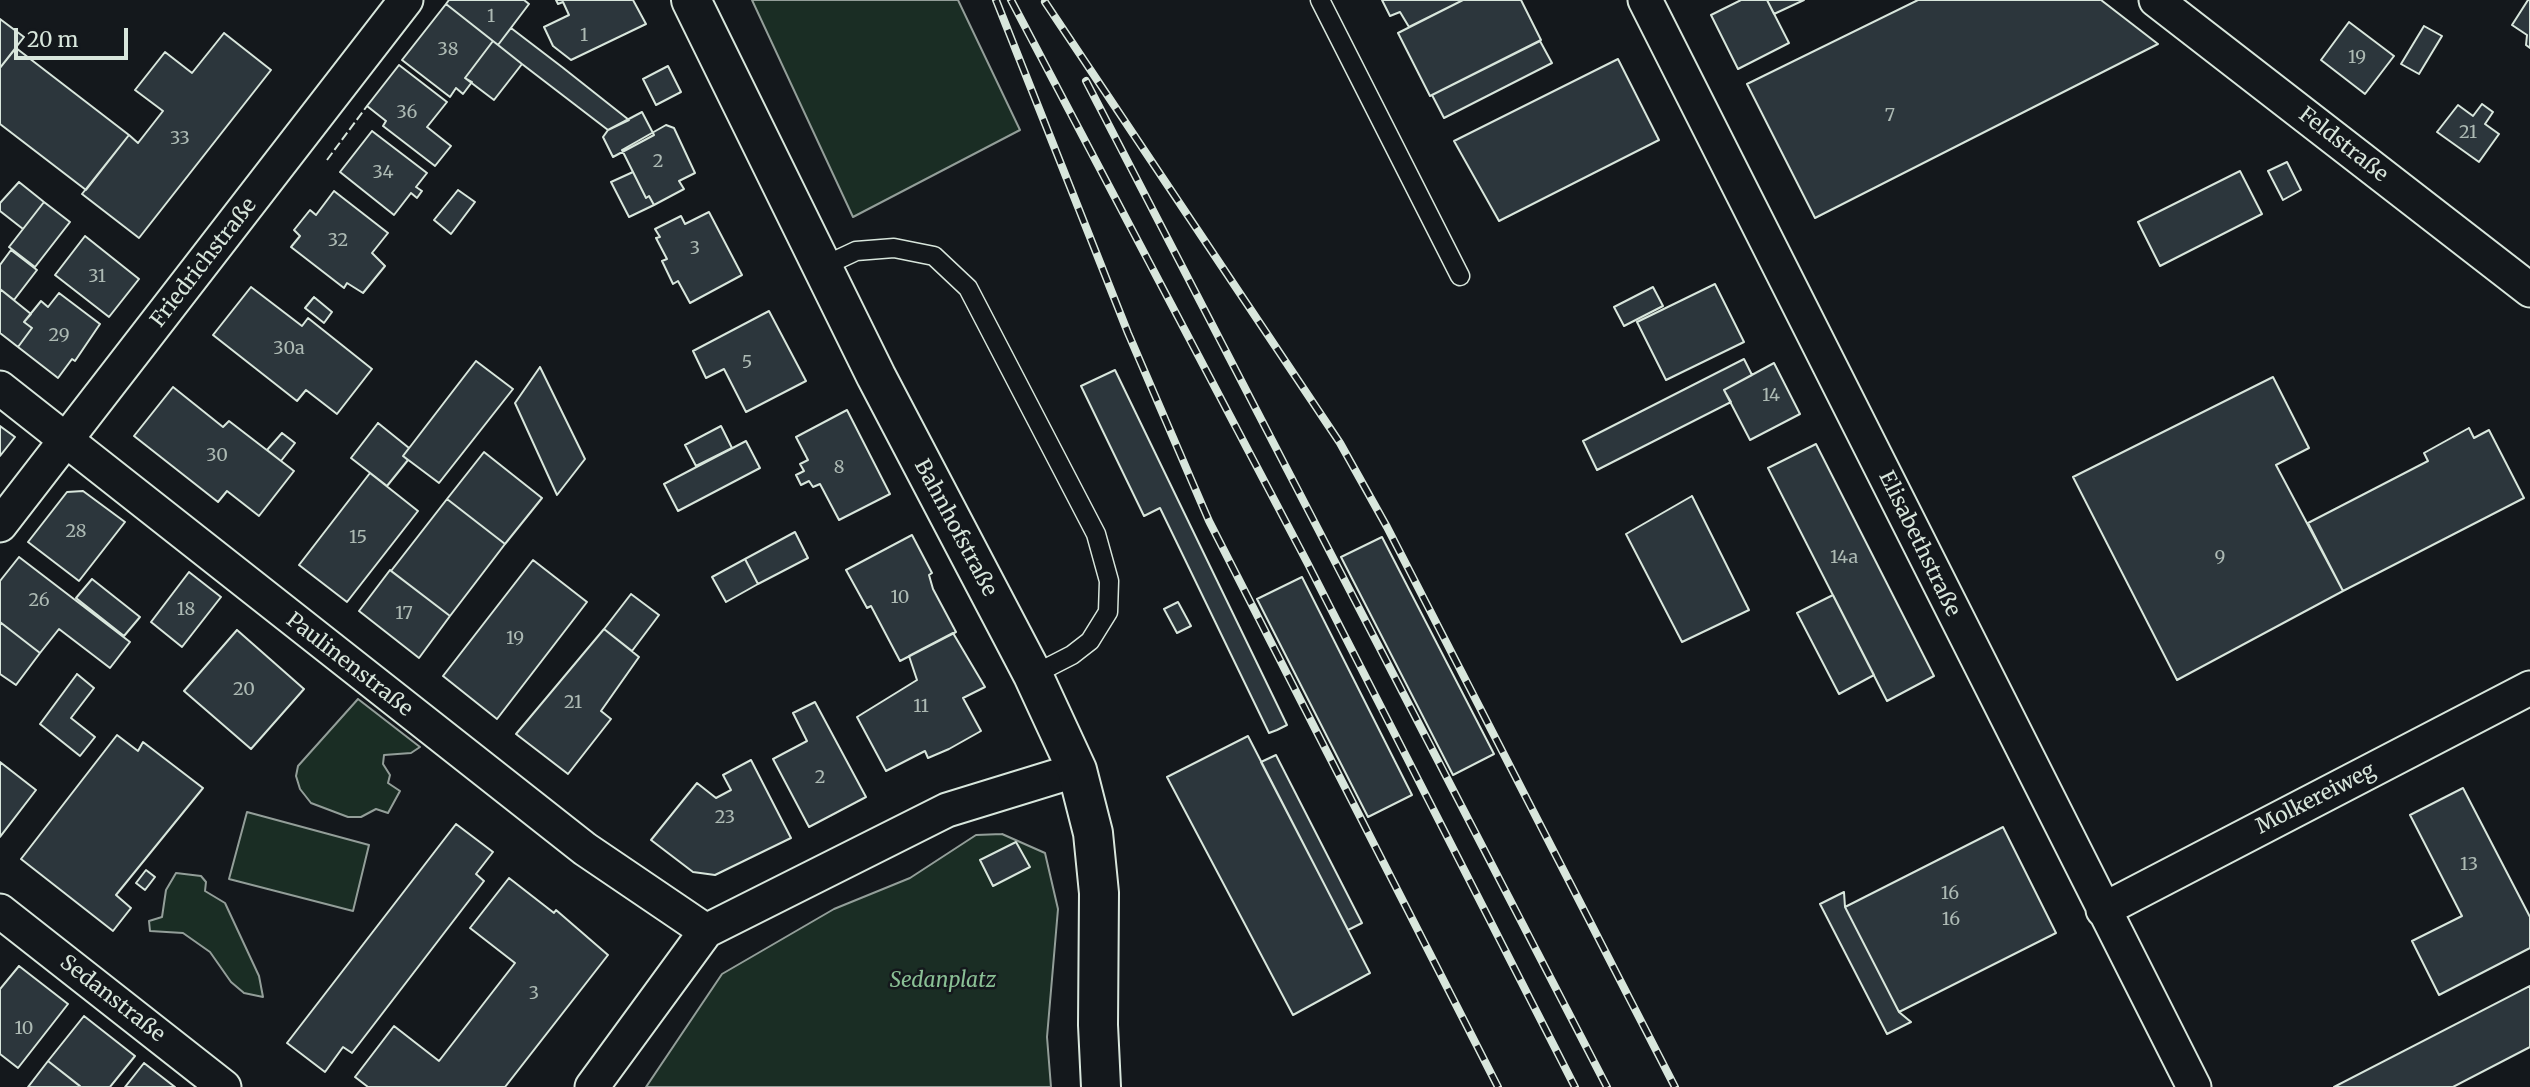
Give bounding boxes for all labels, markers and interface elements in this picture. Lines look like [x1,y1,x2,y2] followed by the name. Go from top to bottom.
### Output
[487,6,495,28] house number: 1
[18,14,131,58] scale bar
[580,25,588,47] house number: 1
[27,26,78,53] text: 20 m
[438,39,458,61] house number: 38
[2348,47,2366,69] house number: 19
[397,102,417,124] house number: 36
[2293,102,2393,188] street label: Feldstraße
[1885,105,1895,127] house number: 7
[2459,122,2477,144] house number: 21
[170,128,190,150] house number: 33
[653,151,663,173] house number: 2
[372,162,394,184] house number: 34
[146,193,262,333] street label: Friedrichstraße
[328,230,348,252] house number: 32
[690,238,700,260] house number: 3
[88,266,106,288] house number: 31
[48,325,70,347] house number: 29
[273,338,305,360] house number: 30a
[742,352,752,374] house number: 5
[1762,385,1780,407] house number: 14
[206,445,228,467] house number: 30
[908,455,1002,601] street label: Bahnhofstraße
[834,457,844,479] house number: 8
[1873,467,1965,621] street label: Elisabethstraße
[65,521,87,543] house number: 28
[349,527,367,549] house number: 15
[1830,547,1858,569] house number: 14a
[2215,547,2225,569] house number: 9
[891,587,909,609] house number: 10
[28,590,50,612] house number: 26
[177,599,195,621] house number: 18
[395,603,413,625] house number: 17
[281,608,417,722] street label: Paulinenstraße
[506,628,524,650] house number: 19
[233,679,255,701] house number: 20
[564,692,582,714] house number: 21
[913,696,929,718] house number: 11
[2252,758,2380,840] street label: Molkereiweg
[815,767,825,789] house number: 2
[715,807,735,829] house number: 23
[2460,854,2478,876] house number: 13
[1941,883,1959,905] house number: 16
[1942,909,1960,931] house number: 16
[55,950,169,1048] street label: Sedanstraße
[890,968,996,994] park label: Sedanplatz
[529,983,539,1005] house number: 3
[15,1018,33,1040] house number: 10

